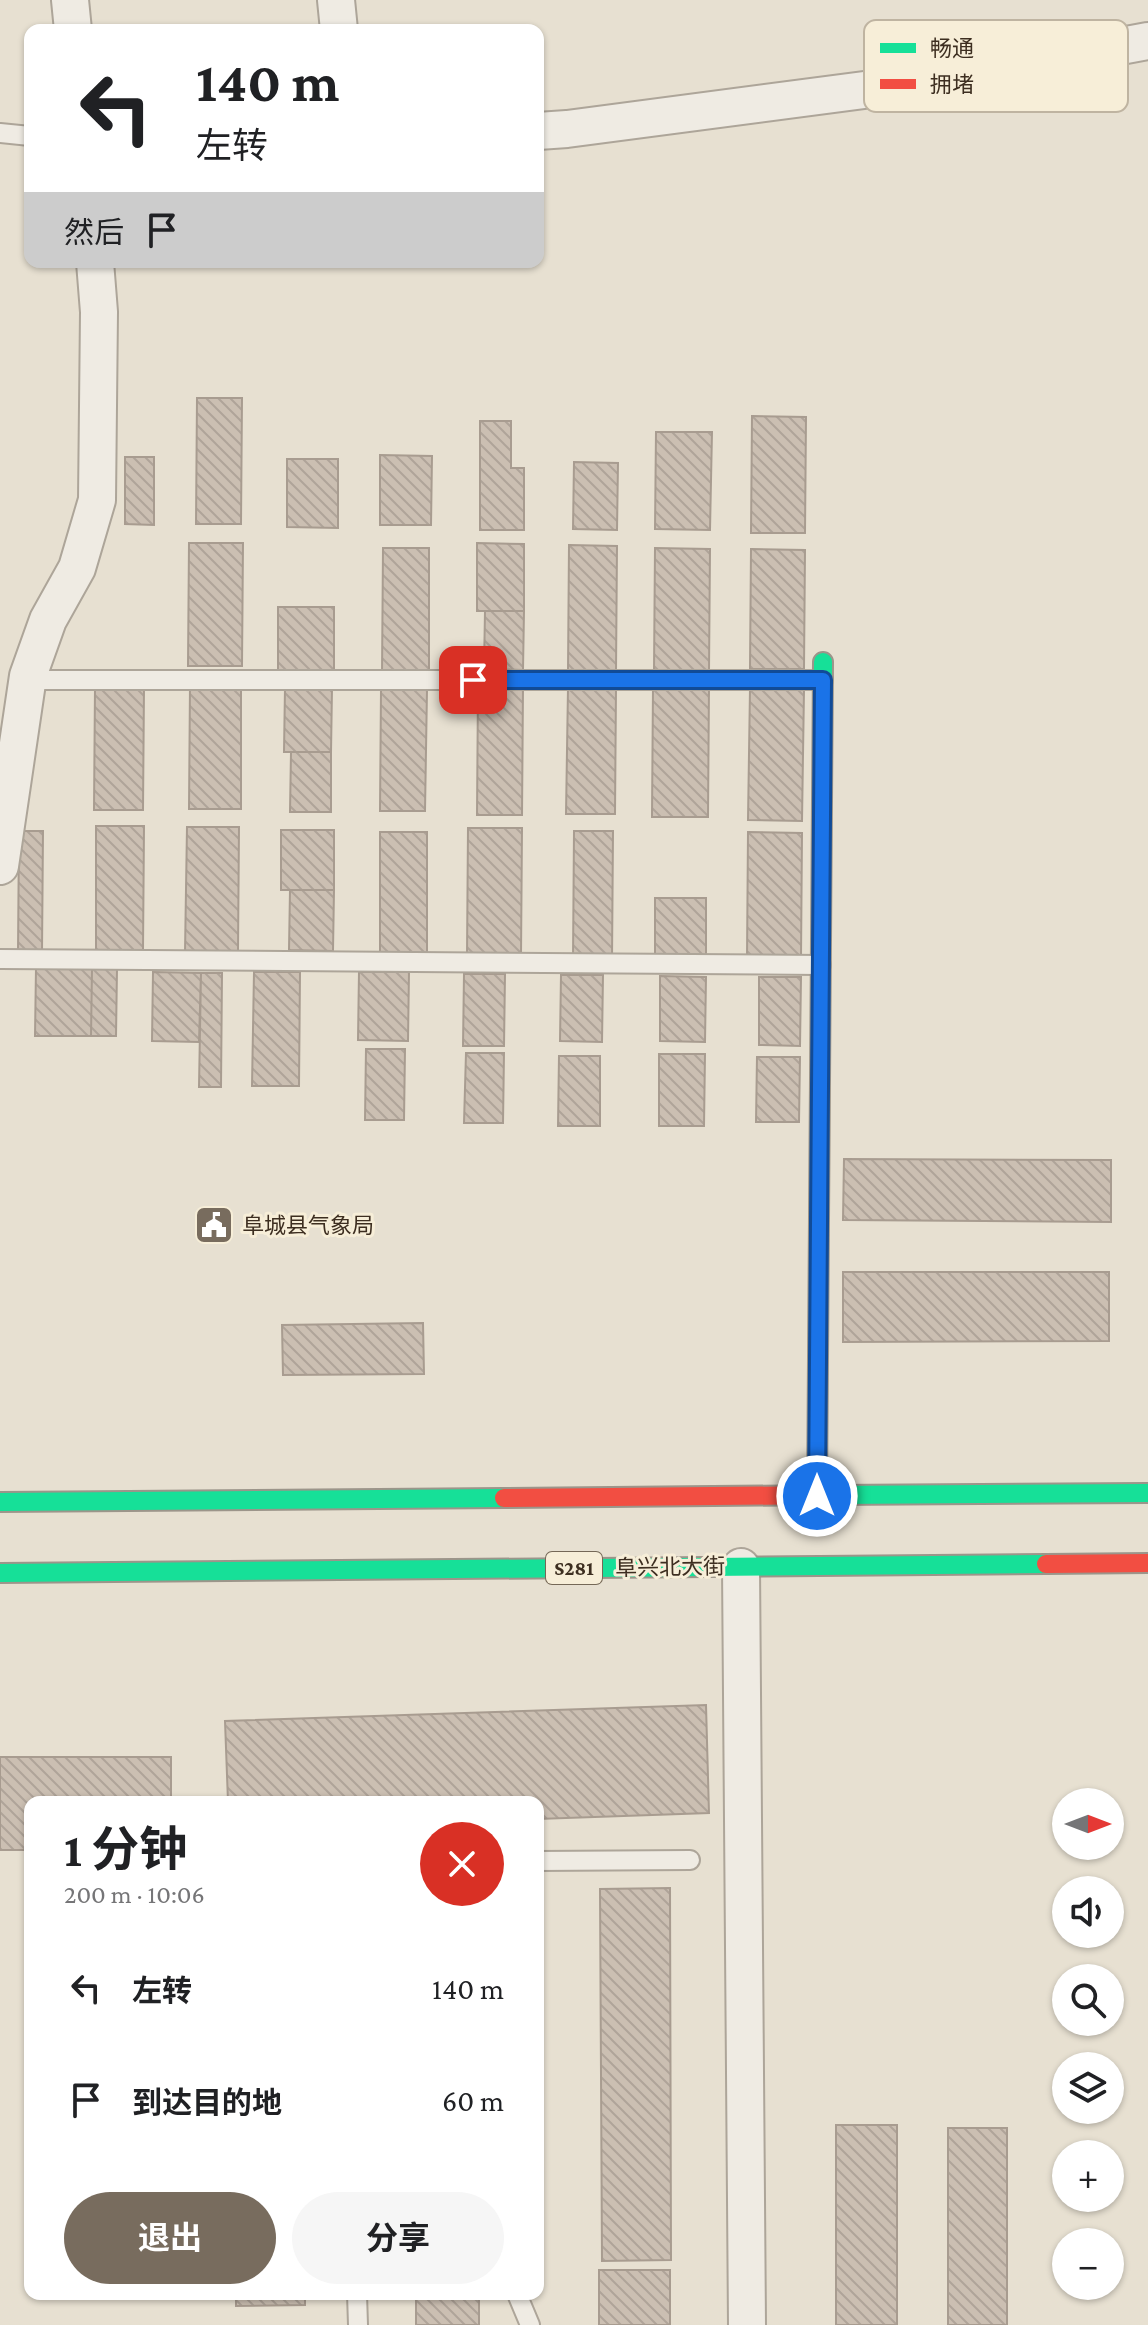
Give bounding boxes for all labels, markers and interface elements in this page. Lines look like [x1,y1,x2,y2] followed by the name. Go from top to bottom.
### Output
[864,20,1128,112] legend
[930,36,974,61] text: 畅通
[196,51,339,113] text: 140 m
[64,56,168,160] icon: left
[930,72,974,97] text: 拥堵
[196,126,268,166] text: 左转
[140,208,184,252] icon: arrive
[64,216,124,249] text: 然后
[439,646,507,714] pin
[451,658,495,702] icon: arrive
[193,1204,235,1246] public building icon: 阜城县气象局
[242,1213,374,1238] place label: 阜城县气象局
[775,1454,859,1538] position arrow
[546,1552,602,1584] road number: S281
[615,1554,725,1580] street label: 阜兴北大街
[1052,1788,1124,1860] north arrow
[1052,1788,1124,2300] map controls
[420,1822,504,1906] button: close
[64,1823,187,1876] text: 1 分钟
[1052,1876,1124,1948] button: sound
[64,1880,205,1909] text: 200 m · 10:06
[1052,1964,1124,2036] button: search
[64,1966,108,2010] icon: left
[432,1972,504,2005] text: 140 m
[132,1974,192,2007] text: 左转
[1052,2052,1124,2124] button: layers
[64,2078,108,2122] icon: arrive
[442,2084,504,2117] text: 60 m
[132,2086,282,2119] text: 到达目的地
[1052,2140,1124,2212] button: +
[64,2192,276,2284] button: 退出
[292,2192,504,2284] button: 分享
[1052,2228,1124,2300] button: −

